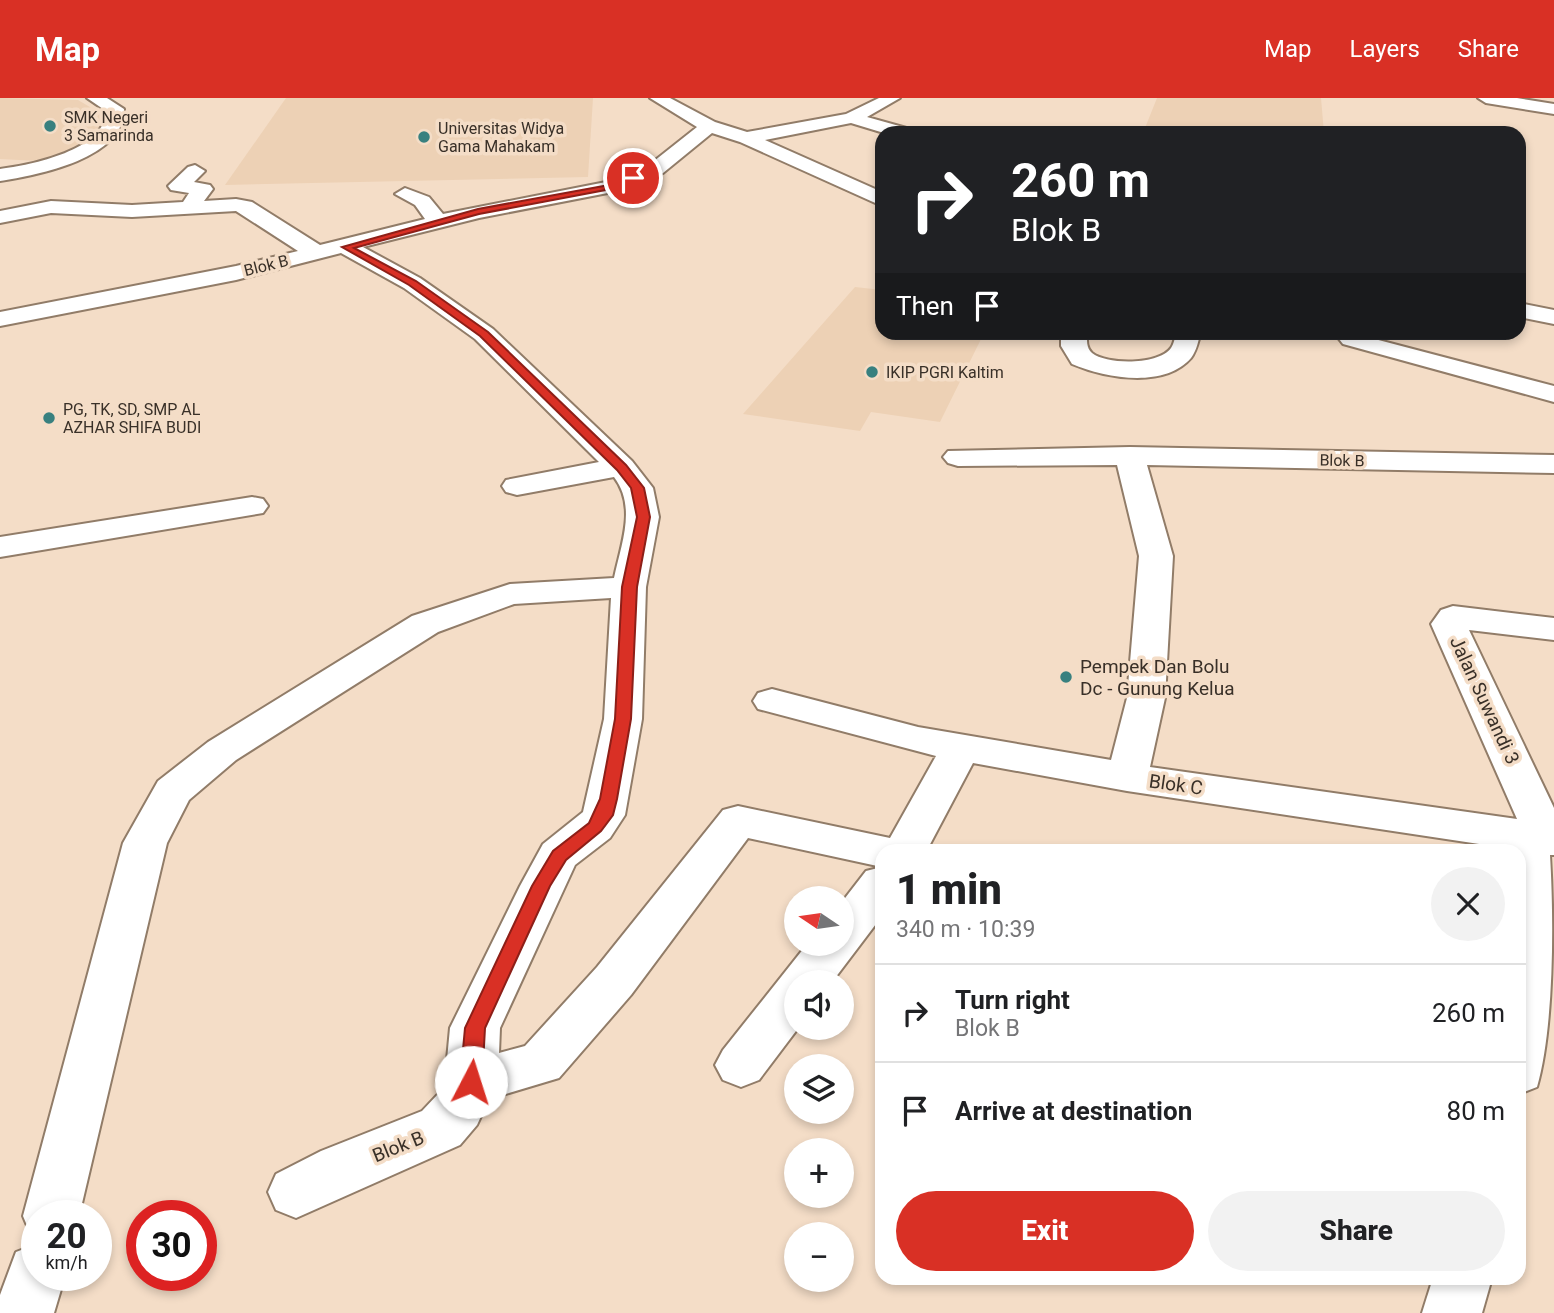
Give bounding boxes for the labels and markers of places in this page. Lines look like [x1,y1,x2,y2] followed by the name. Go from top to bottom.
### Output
[64,108,154,145] place label: SMK Negeri 3 Samarinda
[42,118,58,134] marker: SMK Negeri 3 Samarinda
[438,119,564,156] place label: Universitas Widya Gama Mahakam
[416,129,432,145] marker: Universitas Widya Gama Mahakam
[603,148,663,208] pin
[886,363,1004,382] place label: IKIP PGRI Kaltim
[864,364,880,380] marker: IKIP PGRI Kaltim
[63,400,201,437] place label: PG, TK, SD, SMP AL AZHAR SHIFA BUDI
[41,410,57,426] marker: PG, TK, SD, SMP AL AZHAR SHIFA BUDI
[1080,655,1235,700] place label: Pempek Dan Bolu Dc - Gunung Kelua
[1058,669,1074,685] marker: Pempek Dan Bolu Dc - Gunung Kelua

